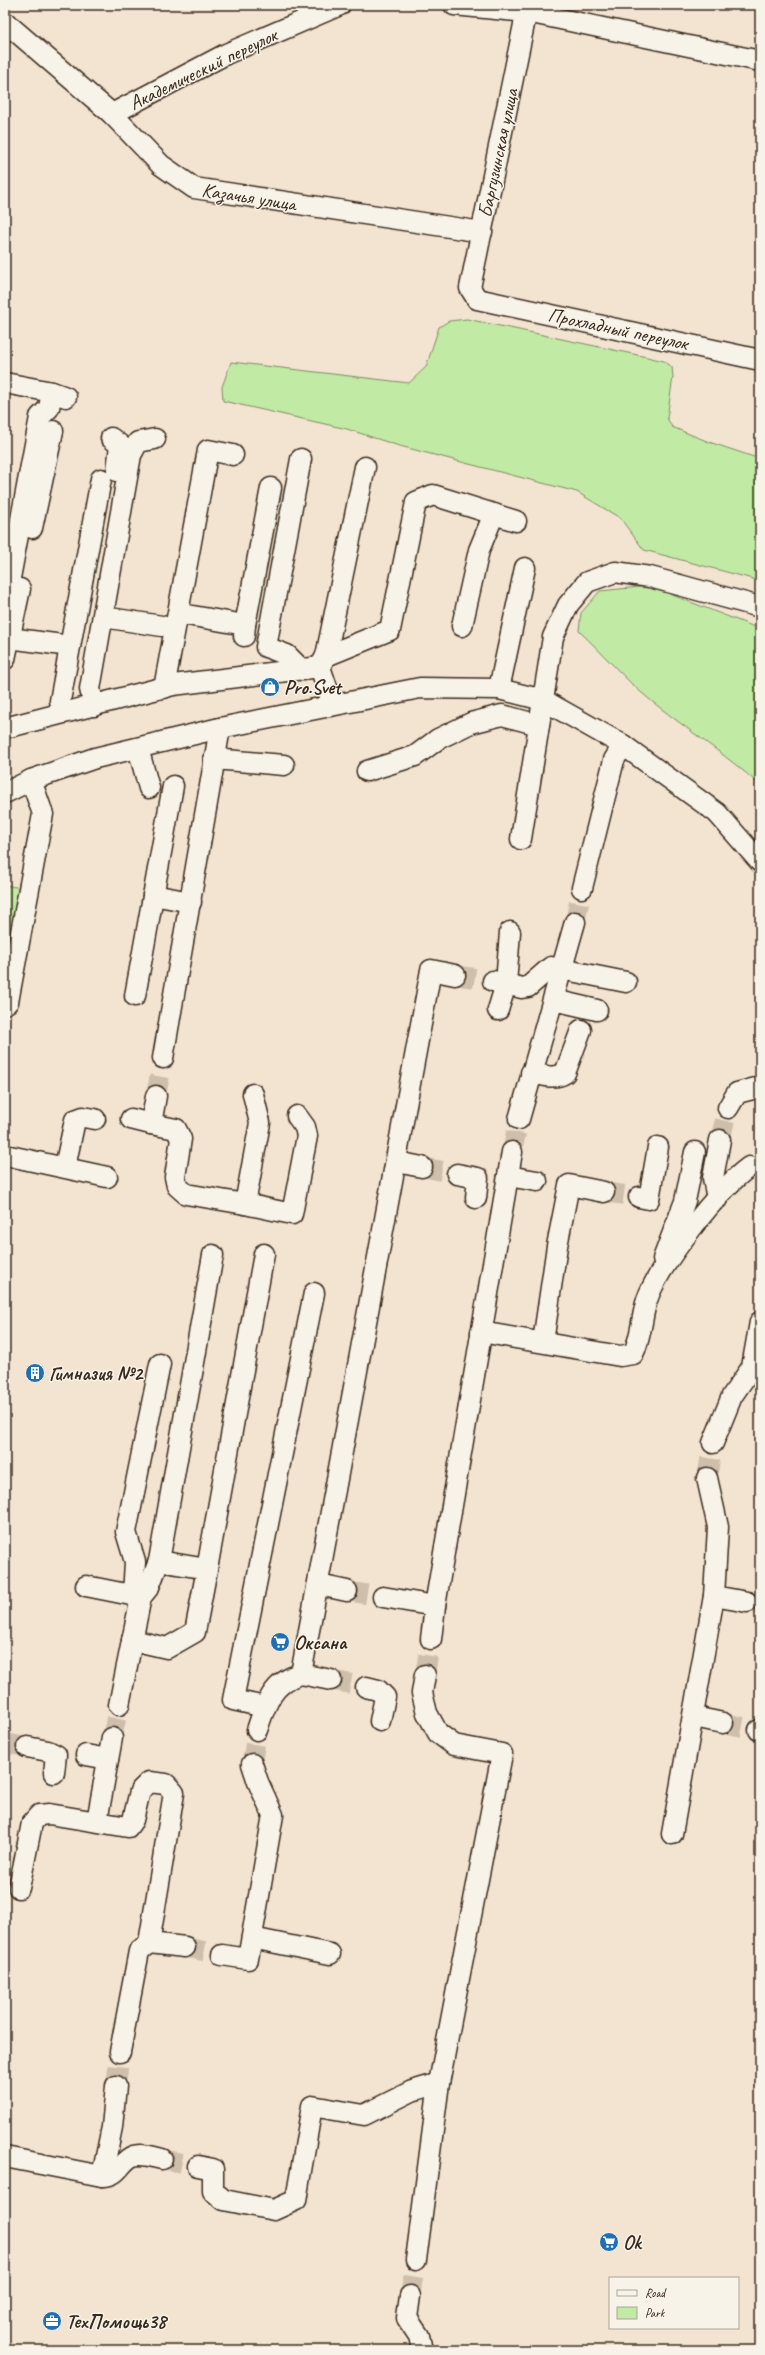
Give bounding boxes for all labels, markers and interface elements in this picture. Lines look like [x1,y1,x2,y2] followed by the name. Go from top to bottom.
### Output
[125,22,282,116] street label: Академический переулок
[472,84,524,220] street label: Баргузинская улица
[200,177,300,218] street label: Казачья улица
[546,302,692,356] street label: Прохладный переулок
[284,675,343,700] place label: Pro.Svet
[259,676,281,698] shop icon: Pro.Svet
[49,1361,144,1386] place label: Гимназия №2
[24,1362,46,1384] building icon: Гимназия №2
[294,1630,348,1655] place label: Оксана
[269,1631,291,1653] supermarket icon: Оксана
[623,2230,643,2255] place label: Ok
[598,2231,620,2253] supermarket icon: Ok
[609,2277,739,2329] legend
[645,2285,667,2301] text: Road
[645,2305,666,2321] text: Park
[66,2309,169,2334] place label: ТехПомощь38
[41,2310,63,2332] office icon: ТехПомощь38

